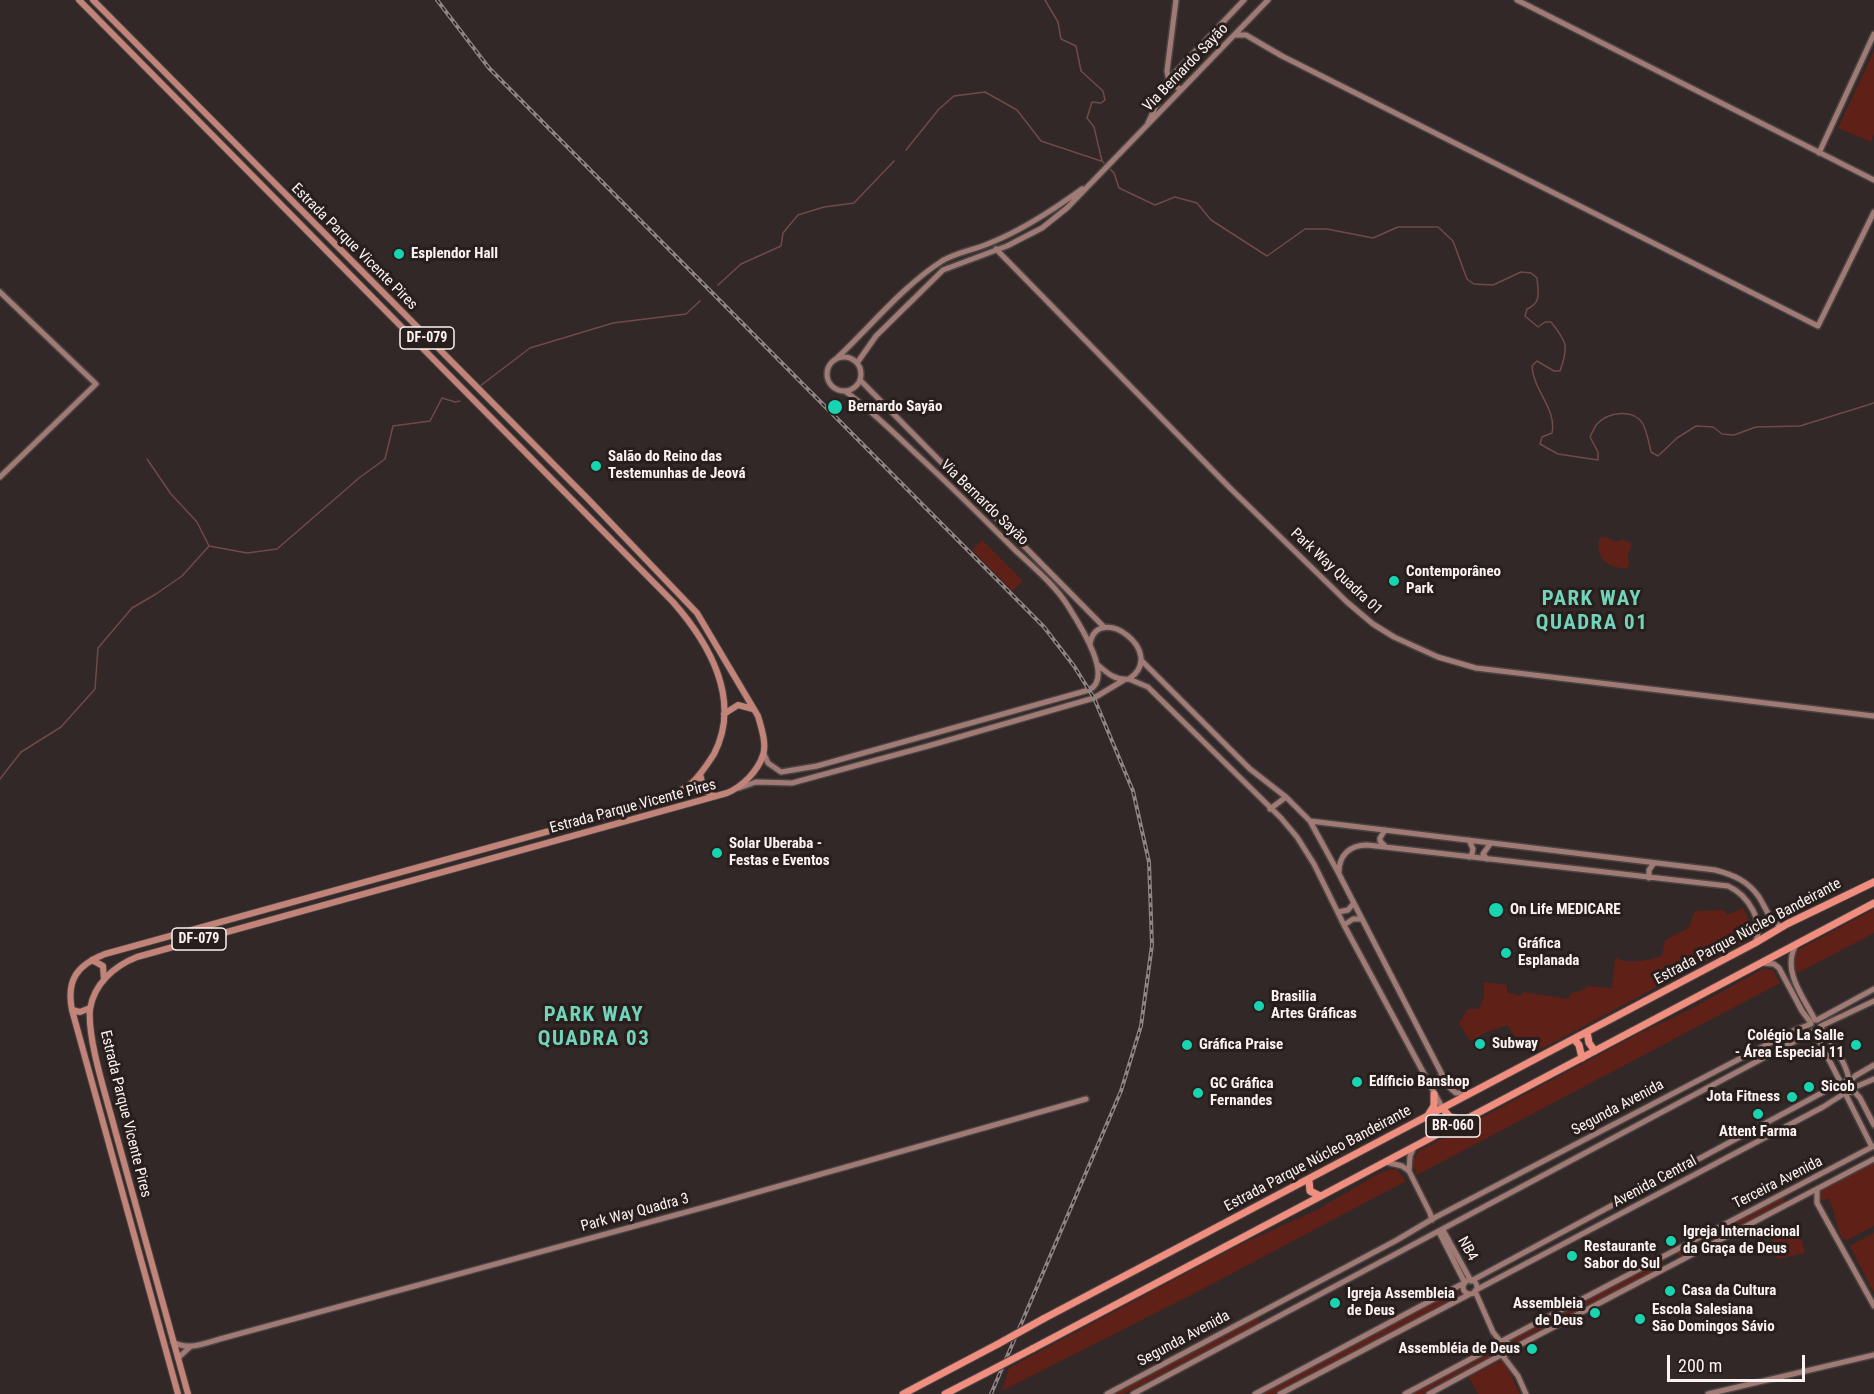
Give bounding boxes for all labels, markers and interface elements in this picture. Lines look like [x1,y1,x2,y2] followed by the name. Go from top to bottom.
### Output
[1139,20,1233,116] street label: Via Bernardo Sayão
[287,180,421,314] street label: Estrada Parque Vicente Pires
[411,245,498,263] place label: Esplendor Hall
[392,247,406,261] marker: Esplendor Hall
[400,327,454,349] road number: DF-079
[826,398,844,416] marker: Bernardo Sayão
[848,398,942,416] place label: Bernardo Sayão
[608,448,745,483] place label: Salão do Reino das Testemunhas de Jeová
[936,456,1032,550] street label: Via Bernardo Sayão
[589,459,603,473] marker: Salão do Reino das Testemunhas de Jeová
[1286,525,1386,619] street label: Park Way Quadra 01
[1406,563,1501,598] place label: Contemporâneo Park
[1387,574,1401,588] marker: Contemporâneo Park
[1536,587,1648,637] district label: PARK WAY QUADRA 01
[548,776,718,838] street label: Estrada Parque Vicente Pires
[729,835,830,870] place label: Solar Uberaba - Festas e Eventos
[710,846,724,860] marker: Solar Uberaba - Festas e Eventos
[1651,875,1845,989] street label: Estrada Parque Núcleo Bandeirante
[1487,901,1505,919] marker: On Life MEDICARE
[1510,901,1621,919] place label: On Life MEDICARE
[172,928,226,950] road number: DF-079
[1518,935,1579,970] place label: Gráfica Esplanada
[1499,946,1513,960] marker: Gráfica Esplanada
[1271,988,1357,1023] place label: Brasilia Artes Gráficas
[1252,999,1266,1013] marker: Brasilia Artes Gráficas
[538,1003,650,1053] district label: PARK WAY QUADRA 03
[1735,1027,1844,1062] place label: Colégio La Salle - Área Especial 11
[96,1029,154,1199] street label: Estrada Parque Vicente Pires
[1492,1035,1538,1053] place label: Subway
[1199,1036,1283,1054] place label: Gráfica Praise
[1473,1037,1487,1051] marker: Subway
[1180,1038,1194,1052] marker: Gráfica Praise
[1849,1038,1863,1052] marker: Colégio La Salle - Área Especial 11
[1369,1073,1469,1091] place label: Edíficio Banshop
[1210,1075,1274,1110] place label: GC Gráfica Fernandes
[1350,1075,1364,1089] marker: Edíficio Banshop
[1569,1076,1667,1140] street label: Segunda Avenida
[1821,1078,1855,1096] place label: Sicob
[1802,1080,1816,1094] marker: Sicob
[1191,1086,1205,1100] marker: GC Gráfica Fernandes
[1706,1088,1780,1106] place label: Jota Fitness
[1785,1090,1799,1104] marker: Jota Fitness
[1221,1102,1415,1216] street label: Estrada Parque Núcleo Bandeirante
[1751,1107,1765,1121] marker: Attent Farma
[1426,1115,1480,1137] road number: BR-060
[1719,1123,1797,1141] place label: Attent Farma
[1610,1152,1700,1212] street label: Avenida Central
[1730,1153,1826,1213] street label: Terceira Avenida
[579,1190,691,1236] street label: Park Way Quadra 3
[1683,1223,1800,1258] place label: Igreja Internacional da Graça de Deus
[1453,1234,1481,1264] street label: NB4
[1664,1234,1678,1248] marker: Igreja Internacional da Graça de Deus
[1584,1238,1660,1273] place label: Restaurante Sabor do Sul
[1565,1249,1579,1263] marker: Restaurante Sabor do Sul
[1682,1282,1776,1300] place label: Casa da Cultura
[1663,1284,1677,1298] marker: Casa da Cultura
[1347,1285,1455,1320] place label: Igreja Assembleia de Deus
[1513,1295,1583,1330] place label: Assembleia de Deus
[1328,1296,1342,1310] marker: Igreja Assembleia de Deus
[1652,1301,1775,1336] place label: Escola Salesiana São Domingos Sávio
[1588,1306,1602,1320] marker: Assembleia de Deus
[1135,1307,1233,1371] street label: Segunda Avenida
[1633,1312,1647,1326] marker: Escola Salesiana São Domingos Sávio
[1399,1340,1520,1358] place label: Assembléia de Deus
[1525,1342,1539,1356] marker: Assembléia de Deus
[1670,1343,1808,1381] scale bar
[1678,1355,1722,1376] text: 200 m

